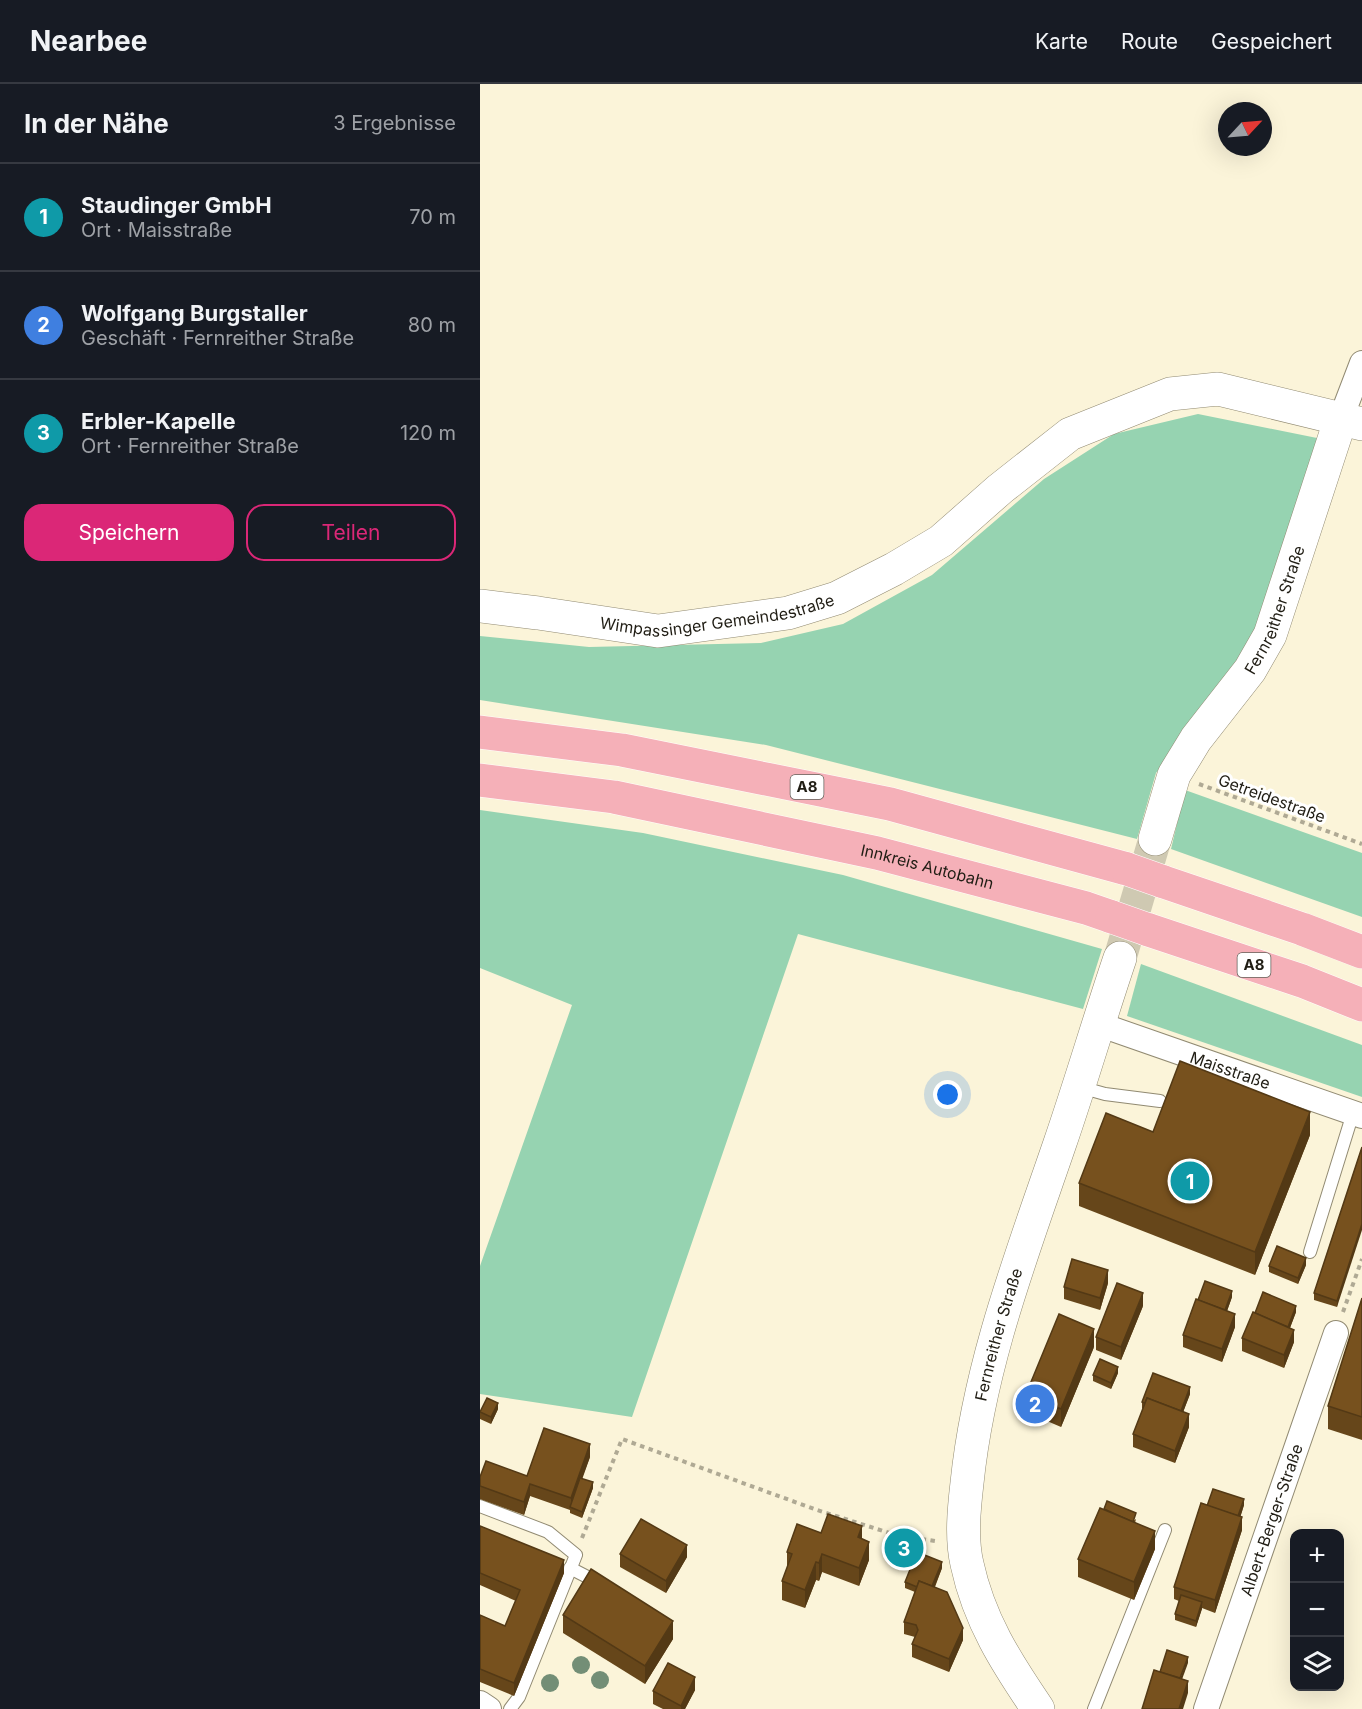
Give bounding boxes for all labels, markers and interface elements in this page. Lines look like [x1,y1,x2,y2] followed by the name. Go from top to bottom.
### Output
[30,24,147,58] text: Nearbee
[1035,29,1088,54] text: Karte
[1121,29,1178,54] text: Route
[1211,29,1332,54] text: Gespeichert
[1218,102,1272,156] north arrow
[24,108,169,139] text: In der Nähe
[333,111,456,135] text: 3 Ergebnisse
[81,192,272,218] text: Staudinger GmbH
[39,205,48,229] text: 1
[409,205,456,229] text: 70 m
[81,218,232,242] text: Ort · Maisstraße
[81,300,308,326] text: Wolfgang Burgstaller
[37,313,50,337] text: 2
[408,313,456,337] text: 80 m
[81,326,354,350] text: Geschäft · Fernreither Straße
[81,408,236,434] text: Erbler-Kapelle
[37,421,50,445] text: 3
[400,421,456,445] text: 120 m
[81,434,299,458] text: Ort · Fernreither Straße
[24,504,234,561] button: Speichern
[246,504,456,561] button: Teilen
[1240,543,1309,678] street label: Fernreither Straße
[599,589,837,641] street label: Wimpassinger Gemeindestraße
[1216,769,1328,827] street label: Getreidestraße
[790,775,824,799] road number: A8
[859,840,996,893] street label: Innkreis Autobahn
[1238,953,1270,977] road number: A8
[1187,1047,1273,1093] street label: Maisstraße
[933,1080,962,1109] your location
[1170,1158,1210,1204] pin: 1
[970,1265,1026,1403] street label: Fernreither Straße
[1016,1382,1054,1426] pin: 2
[1236,1441,1307,1599] street label: Albert-Berger-Straße
[884,1526,924,1570] pin: 3
[1290,1529,1344,1691] map controls
[1290,1529,1344,1583] button: +
[1290,1583,1344,1637] button: −
[1290,1637,1344,1691] button: layers

